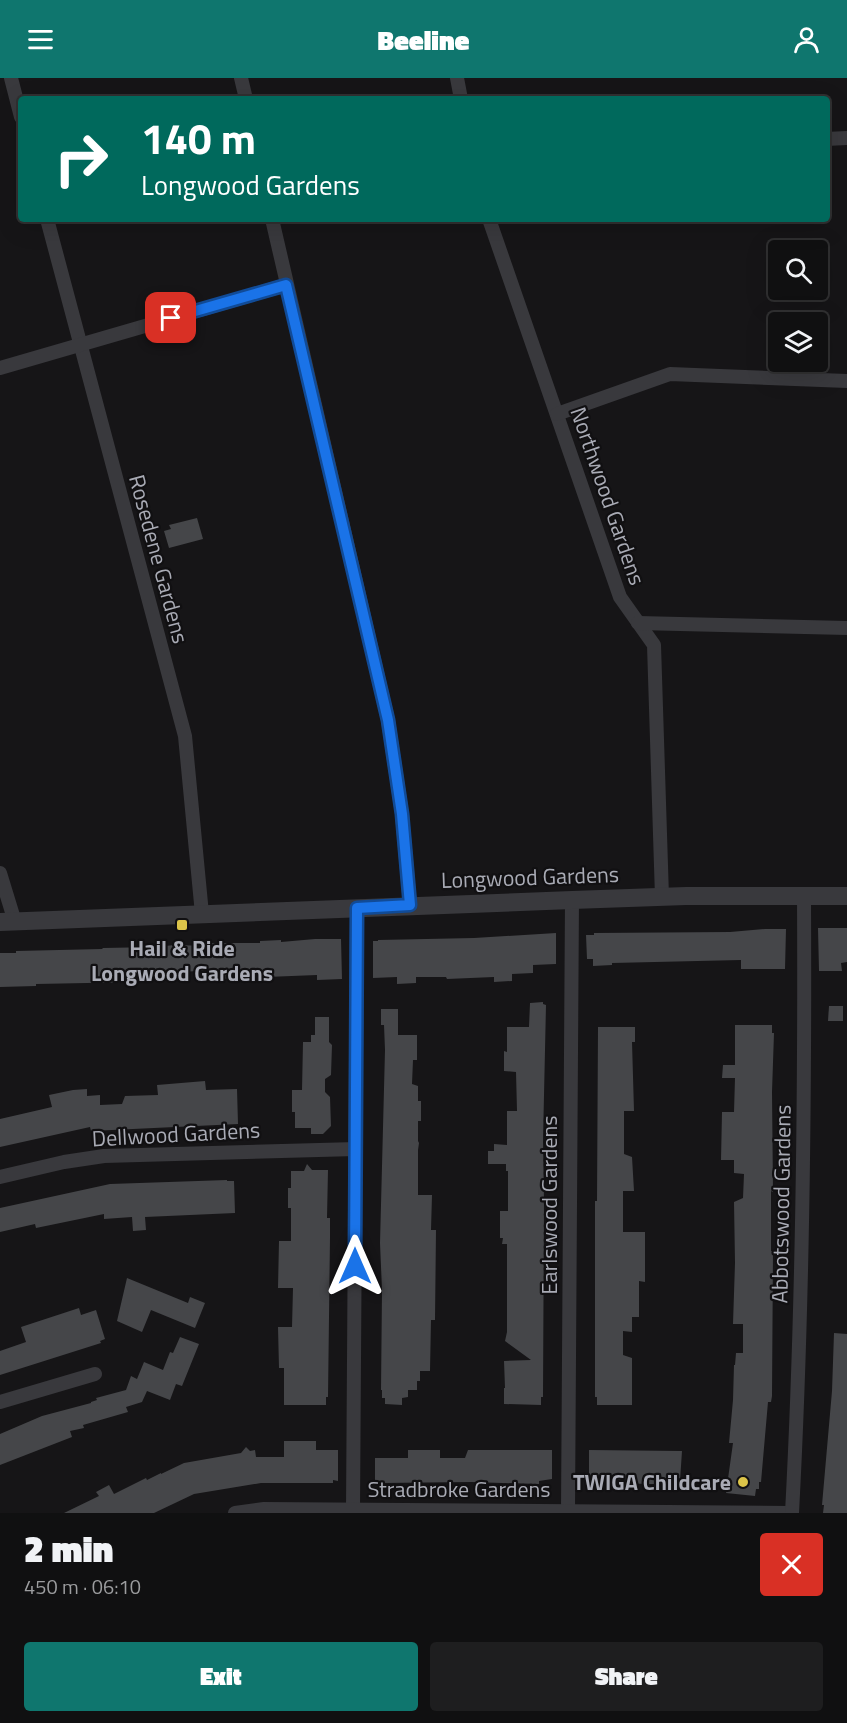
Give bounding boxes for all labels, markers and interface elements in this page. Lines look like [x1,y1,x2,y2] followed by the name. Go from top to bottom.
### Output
[378,19,469,60] text: Beeline
[24,23,57,56] icon: menu
[790,23,823,56] icon: person
[141,106,256,170] text: 140 m
[42,120,120,198] icon: right
[141,164,360,205] text: Longwood Gardens
[768,240,828,372] map controls
[768,240,828,300] button: search
[145,292,196,343] pin
[154,301,187,334] icon: arrive
[768,312,828,372] button: layers
[562,402,654,590] street label: Northwood Gardens
[120,471,198,647] street label: Rosedene Gardens
[440,857,620,897] street label: Longwood Gardens
[175,918,189,932] marker: Hail & Ride Longwood Gardens
[91,931,273,990] place label: Hail & Ride Longwood Gardens
[762,1104,800,1304] street label: Abbotswood Gardens
[91,1113,261,1155] street label: Dellwood Gardens
[532,1115,566,1295] street label: Earlswood Gardens
[323,1234,387,1298] position arrow
[573,1465,731,1499] place label: TWIGA Childcare
[367,1472,551,1506] street label: Stradbroke Gardens
[736,1475,750,1489] marker: TWIGA Childcare
[24,1521,113,1576] text: 2 min
[760,1533,823,1596] button: close
[24,1571,141,1602] text: 450 m · 06:10
[24,1642,418,1711] button: Exit
[430,1642,823,1711] button: Share

